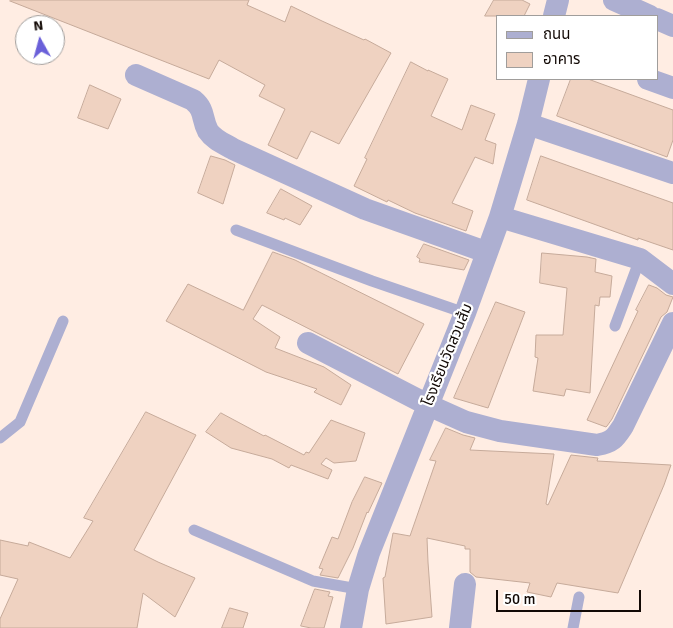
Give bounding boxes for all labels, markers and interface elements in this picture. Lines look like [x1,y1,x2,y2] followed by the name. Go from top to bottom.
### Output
[15,15,65,65] north arrow
[496,15,658,80] legend
[32,17,44,35] text: N
[543,25,570,43] text: ถนน
[543,50,580,68] text: อาคาร
[419,301,477,409] street label: โรงเรียนวัดสวนส้ม
[498,580,643,612] scale bar
[504,590,535,608] text: 50 m

